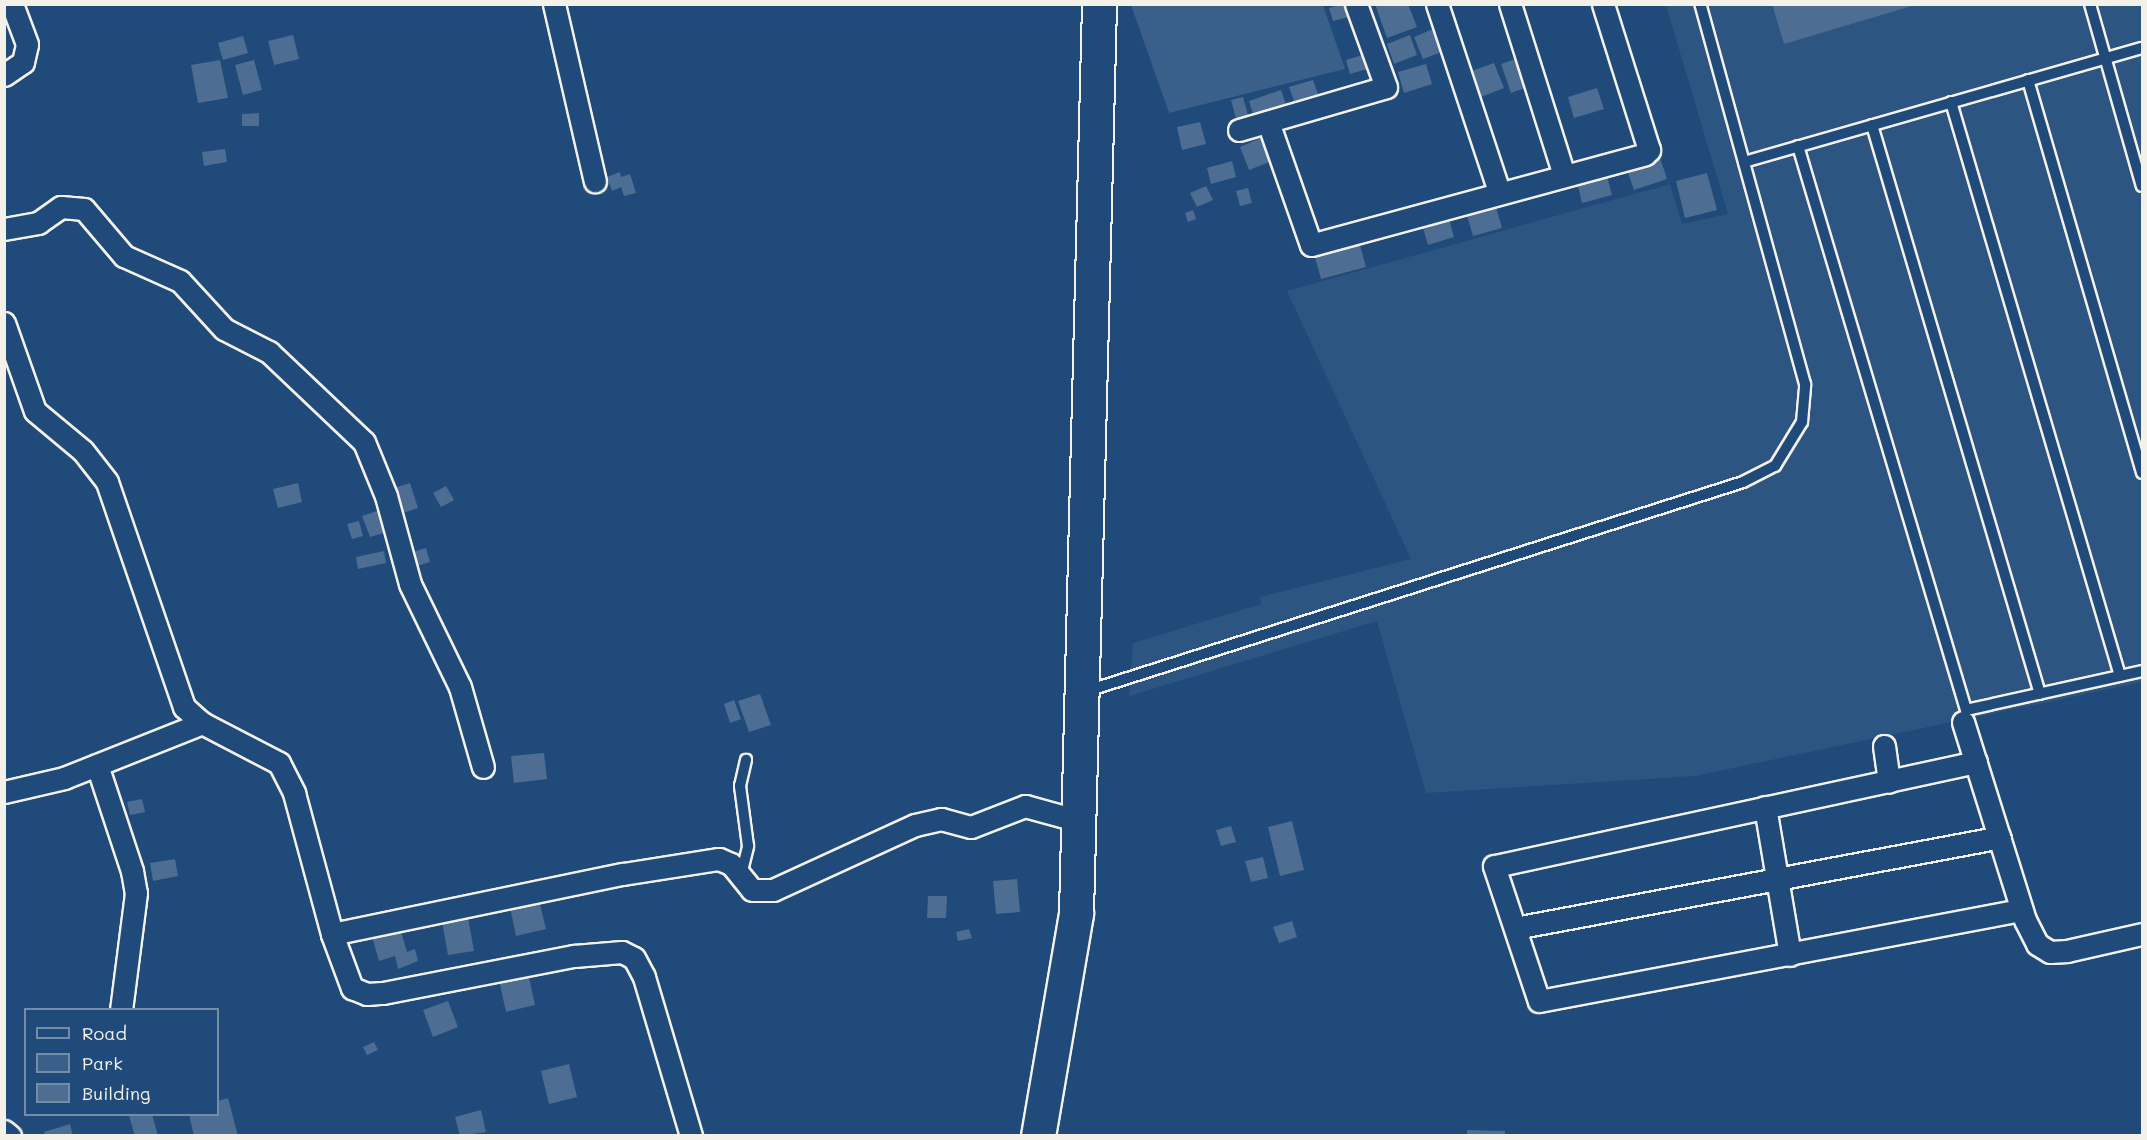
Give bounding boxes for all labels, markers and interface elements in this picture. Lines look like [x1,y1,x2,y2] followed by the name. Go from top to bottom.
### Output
[24,1008,219,1116] legend
[82,1021,127,1045] text: Road
[82,1051,123,1075] text: Park
[82,1081,150,1105] text: Building

